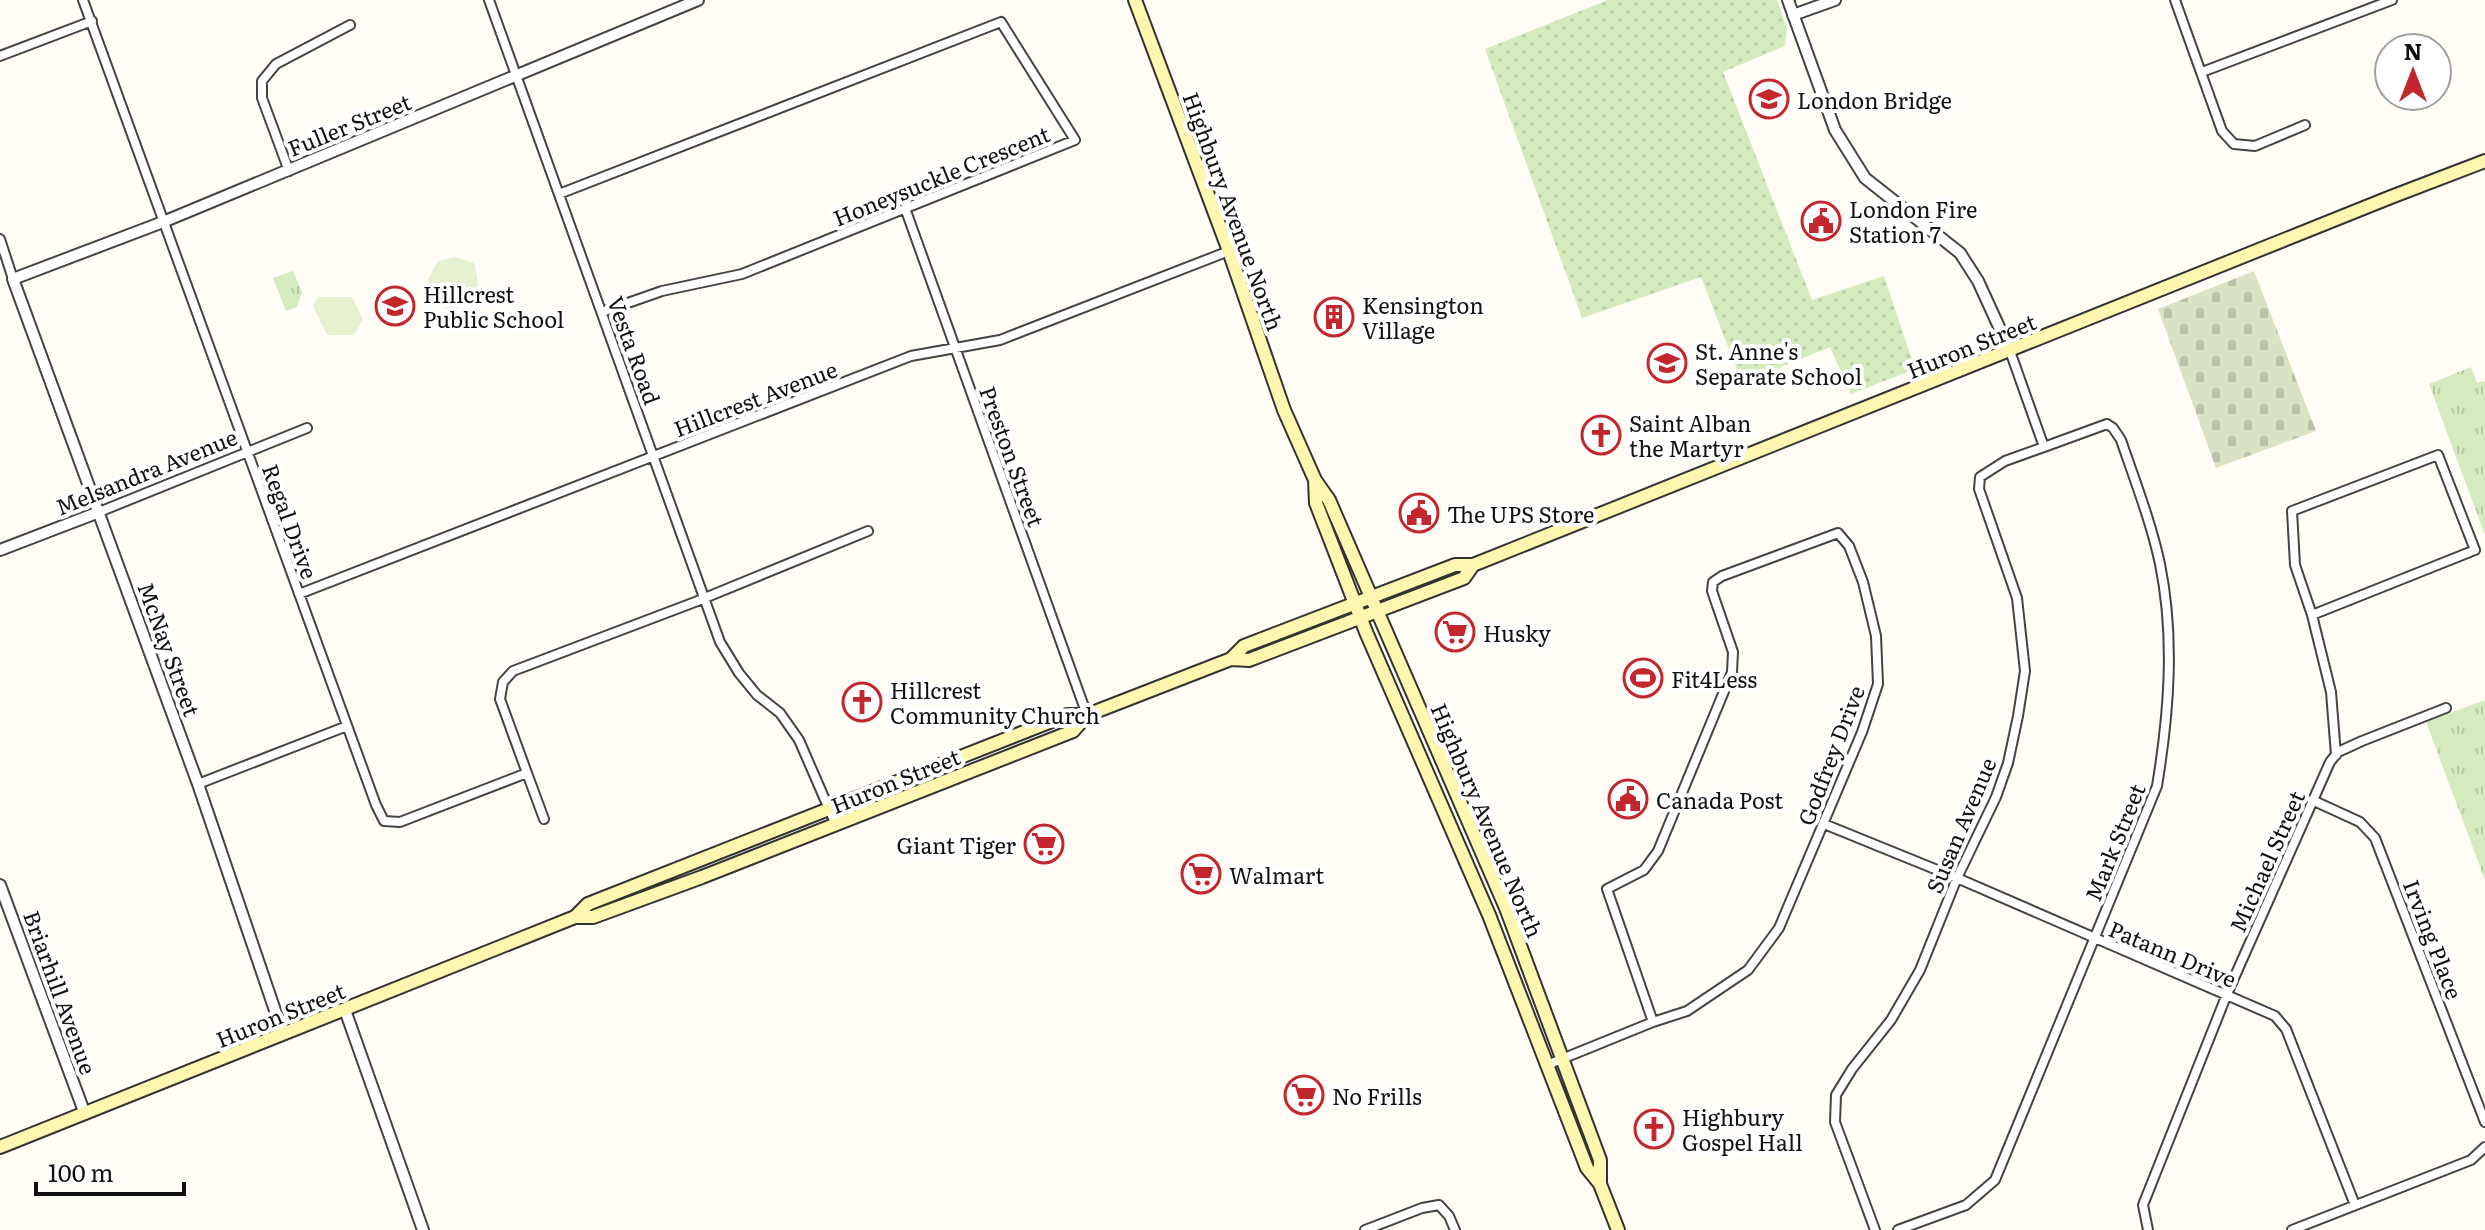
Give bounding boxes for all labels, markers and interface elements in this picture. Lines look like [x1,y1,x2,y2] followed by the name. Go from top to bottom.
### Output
[2373,32,2453,112] north arrow
[2404,34,2422,67] text: N
[1748,78,1790,120] school or university icon: London Bridge
[1797,83,1952,116] place label: London Bridge
[282,84,416,164] street label: Fuller Street
[1175,87,1293,335] street label: Highbury Avenue North
[828,116,1054,234] street label: Honeysuckle Crescent
[1849,192,1977,250] place label: London Fire Station 7
[1800,200,1842,242] public building icon: London Fire Station 7
[423,277,564,335] place label: Hillcrest Public School
[374,285,416,327] school or university icon: Hillcrest Public School
[1362,288,1484,346] place label: Kensington Village
[600,291,670,409] street label: Vesta Road
[1313,296,1355,338] building icon: Kensington Village
[1901,304,2041,386] street label: Huron Street
[1695,334,1862,392] place label: St. Anne's Separate School
[1646,342,1688,384] school or university icon: St. Anne's Separate School
[668,352,842,444] street label: Hillcrest Avenue
[972,381,1054,531] street label: Preston Street
[1629,406,1751,464] place label: Saint Alban the Martyr
[1580,414,1622,456] church icon: Saint Alban the Martyr
[50,419,242,523] street label: Melsandra Avenue
[255,459,327,583] street label: Regal Drive
[1398,492,1440,534] public building icon: The UPS Store
[1447,497,1594,530] place label: The UPS Store
[130,577,210,721] street label: McNay Street
[1434,611,1476,653] supermarket icon: Husky
[1483,616,1551,649] place label: Husky
[1622,657,1664,699] sports icon: Fit4Less
[1671,662,1757,695] place label: Fit4Less
[890,673,1100,731] place label: Hillcrest Community Church
[1788,680,1872,830] street label: Godfrey Drive
[841,681,883,723] church icon: Hillcrest Community Church
[1424,698,1552,942] street label: Highbury Avenue North
[825,739,965,821] street label: Huron Street
[1917,752,2003,898] street label: Susan Avenue
[1607,778,1649,820] public building icon: Canada Post
[2075,778,2153,906] street label: Mark Street
[1656,783,1783,816] place label: Canada Post
[2220,785,2312,937] street label: Michael Street
[1023,823,1065,865] supermarket icon: Giant Tiger
[897,828,1017,861] place label: Giant Tiger
[1180,853,1222,895] supermarket icon: Walmart
[1229,858,1324,891] place label: Walmart
[2396,874,2472,1004] street label: Irving Place
[16,905,106,1079] street label: Briarhill Avenue
[2104,911,2242,995] street label: Patann Drive
[210,973,350,1055] street label: Huron Street
[1283,1074,1325,1116] supermarket icon: No Frills
[1332,1079,1422,1112] place label: No Frills
[1682,1100,1803,1158] place label: Highbury Gospel Hall
[1633,1108,1675,1150] church icon: Highbury Gospel Hall
[36,1146,184,1196] scale bar
[48,1154,114,1189] text: 100 m

